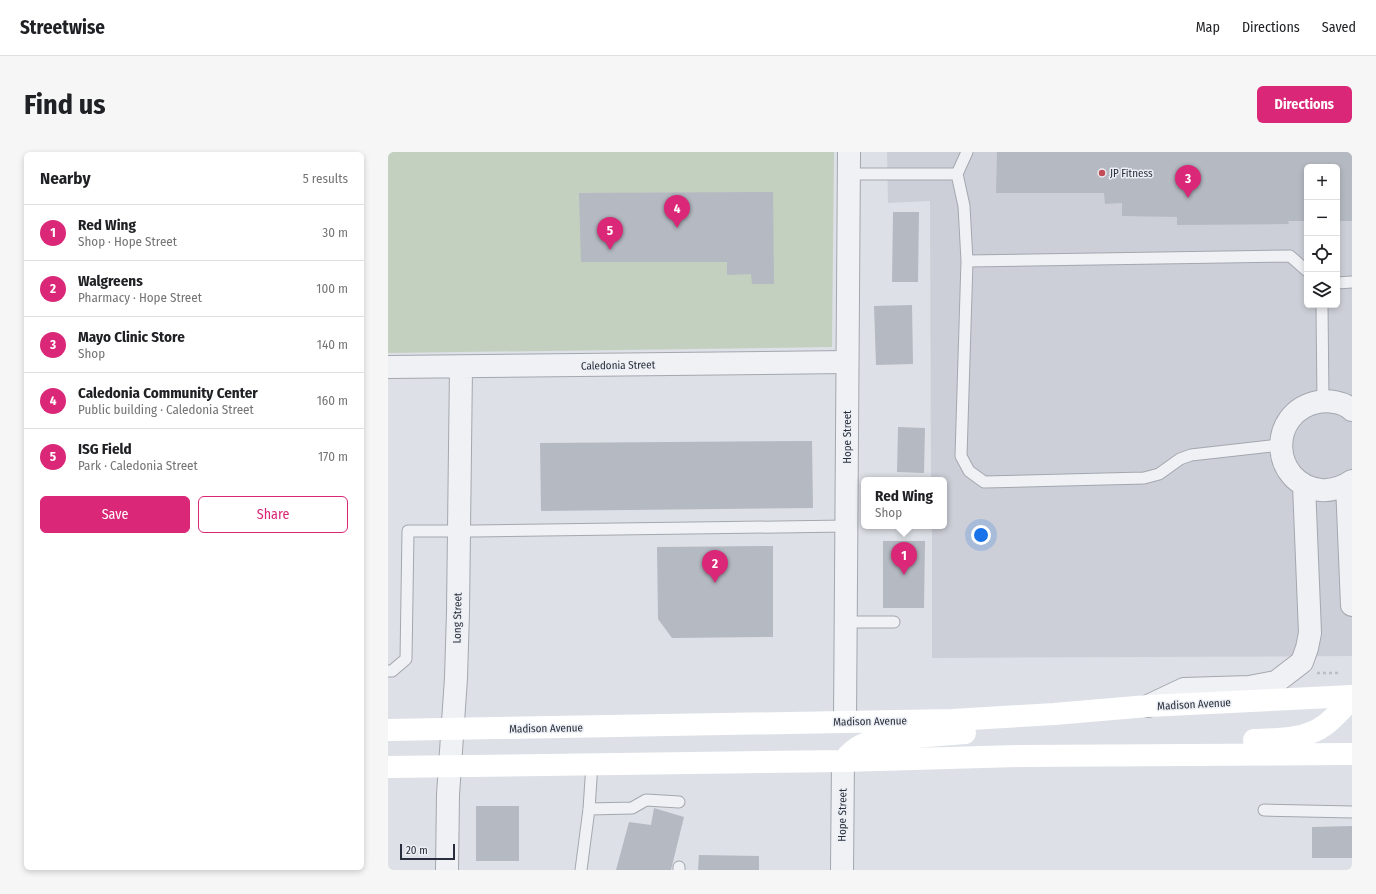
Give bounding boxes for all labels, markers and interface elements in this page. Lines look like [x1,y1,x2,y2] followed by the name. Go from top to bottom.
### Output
[20,16,105,39] text: Streetwise
[1196,19,1220,36] text: Map
[1242,19,1300,36] text: Directions
[1322,19,1356,36] text: Saved
[1257,86,1352,123] button: Directions
[24,88,106,121] text: Find us
[1304,164,1340,308] map controls
[1304,164,1340,200] button: +
[1175,165,1201,198] pin: 3
[1110,167,1153,180] place label: JP Fitness
[40,168,91,189] text: Nearby
[1097,168,1107,178] marker: JP Fitness
[303,171,348,186] text: 5 results
[664,195,690,228] pin: 4
[1304,200,1340,236] button: −
[78,216,136,234] text: Red Wing
[597,217,623,250] pin: 5
[50,225,56,240] text: 1
[322,225,348,240] text: 30 m
[78,234,177,249] text: Shop · Hope Street
[1304,236,1340,272] button: locate
[78,272,143,290] text: Walgreens
[1304,272,1340,308] button: layers
[50,281,56,296] text: 2
[316,281,348,296] text: 100 m
[78,290,202,305] text: Pharmacy · Hope Street
[78,328,185,346] text: Mayo Clinic Store
[50,337,56,352] text: 3
[317,337,348,352] text: 140 m
[78,346,105,361] text: Shop
[581,358,656,373] street label: Caledonia Street
[78,384,258,402] text: Caledonia Community Center
[50,393,56,408] text: 4
[317,393,348,408] text: 160 m
[78,402,254,417] text: Public building · Caledonia Street
[841,410,854,464] street label: Hope Street
[78,440,132,458] text: ISG Field
[50,449,56,464] text: 5
[318,449,348,464] text: 170 m
[78,458,198,473] text: Park · Caledonia Street
[861,477,947,529] popup
[875,487,933,505] text: Red Wing
[40,496,190,533] button: Save
[198,496,348,533] button: Share
[875,505,902,520] text: Shop
[971,525,991,545] your location
[891,542,917,575] pin: 1
[702,550,728,583] pin: 2
[451,592,464,644] street label: Long Street
[1157,696,1231,713] street label: Madison Avenue
[833,714,907,729] street label: Madison Avenue
[509,721,583,736] street label: Madison Avenue
[836,788,849,842] street label: Hope Street
[400,842,455,861] scale bar
[406,844,428,857] text: 20 m

